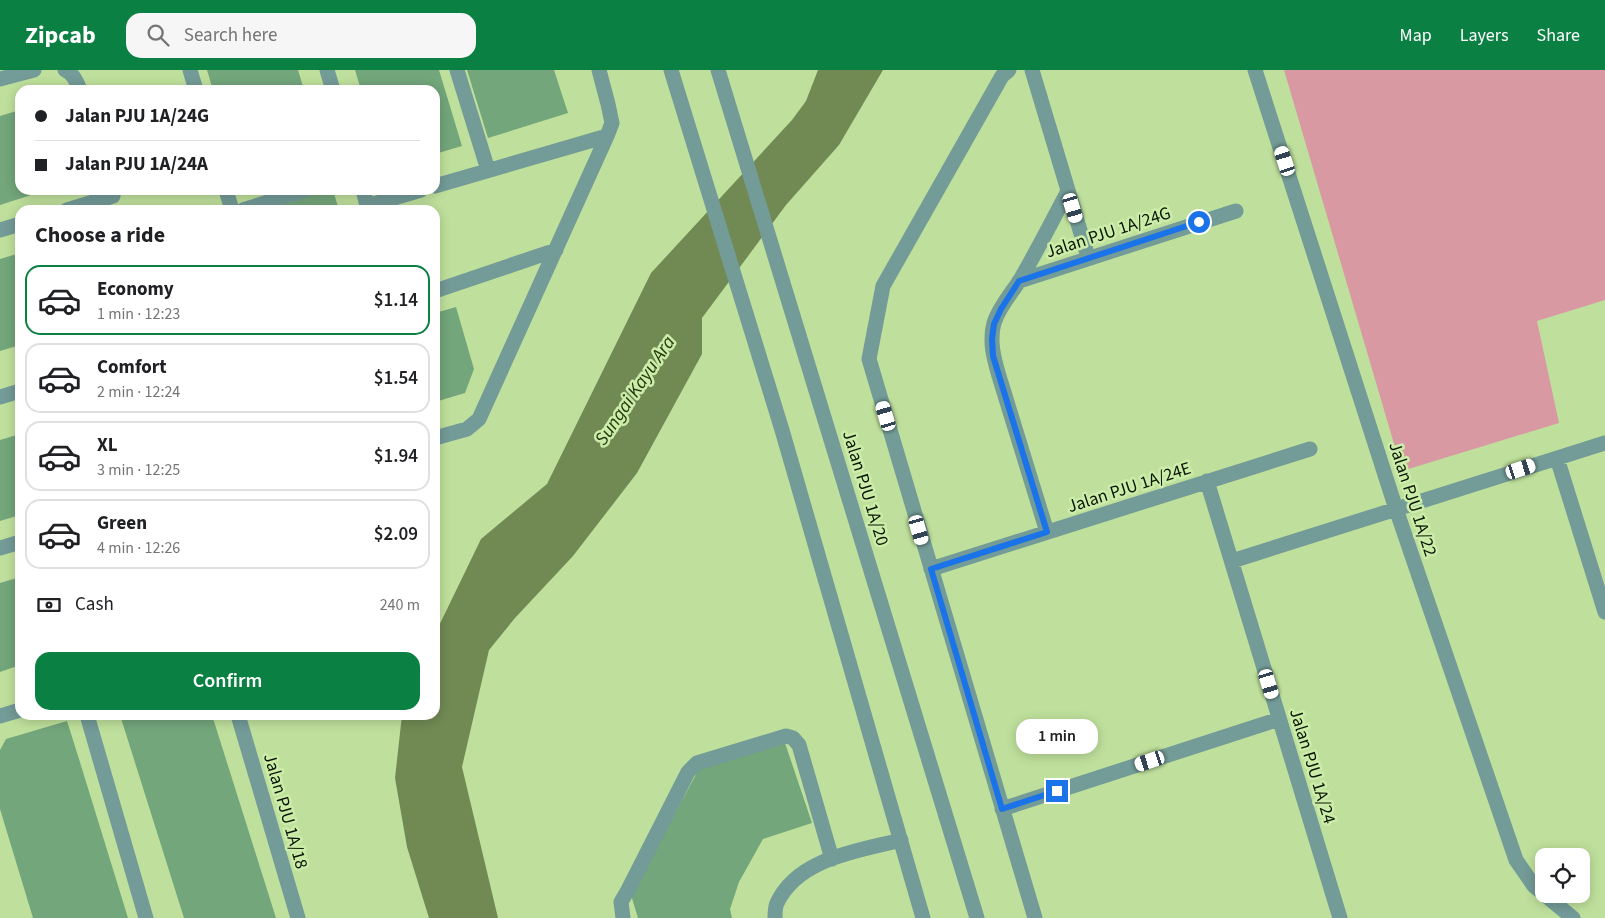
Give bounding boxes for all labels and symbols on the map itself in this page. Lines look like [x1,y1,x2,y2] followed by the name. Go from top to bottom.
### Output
[1273,144,1296,178] car
[1061,191,1084,225] car
[1042,200,1174,264] street label: Jalan PJU 1A/24G
[1188,211,1210,233] route start
[589,331,682,451] water label: Sungai Kayu Ara
[874,399,897,433] car
[836,428,895,549] street label: Jalan PJU 1A/20
[1382,439,1443,560] street label: Jalan PJU 1A/22
[1064,456,1194,519] street label: Jalan PJU 1A/24E
[1504,457,1537,481] car
[907,514,930,546] car
[1257,667,1280,701] car
[1283,706,1342,827] street label: Jalan PJU 1A/24
[1016,718,1098,754] callout: 1 min
[1133,749,1166,773] car
[257,750,314,872] street label: Jalan PJU 1A/18
[1046,780,1068,802] route end

